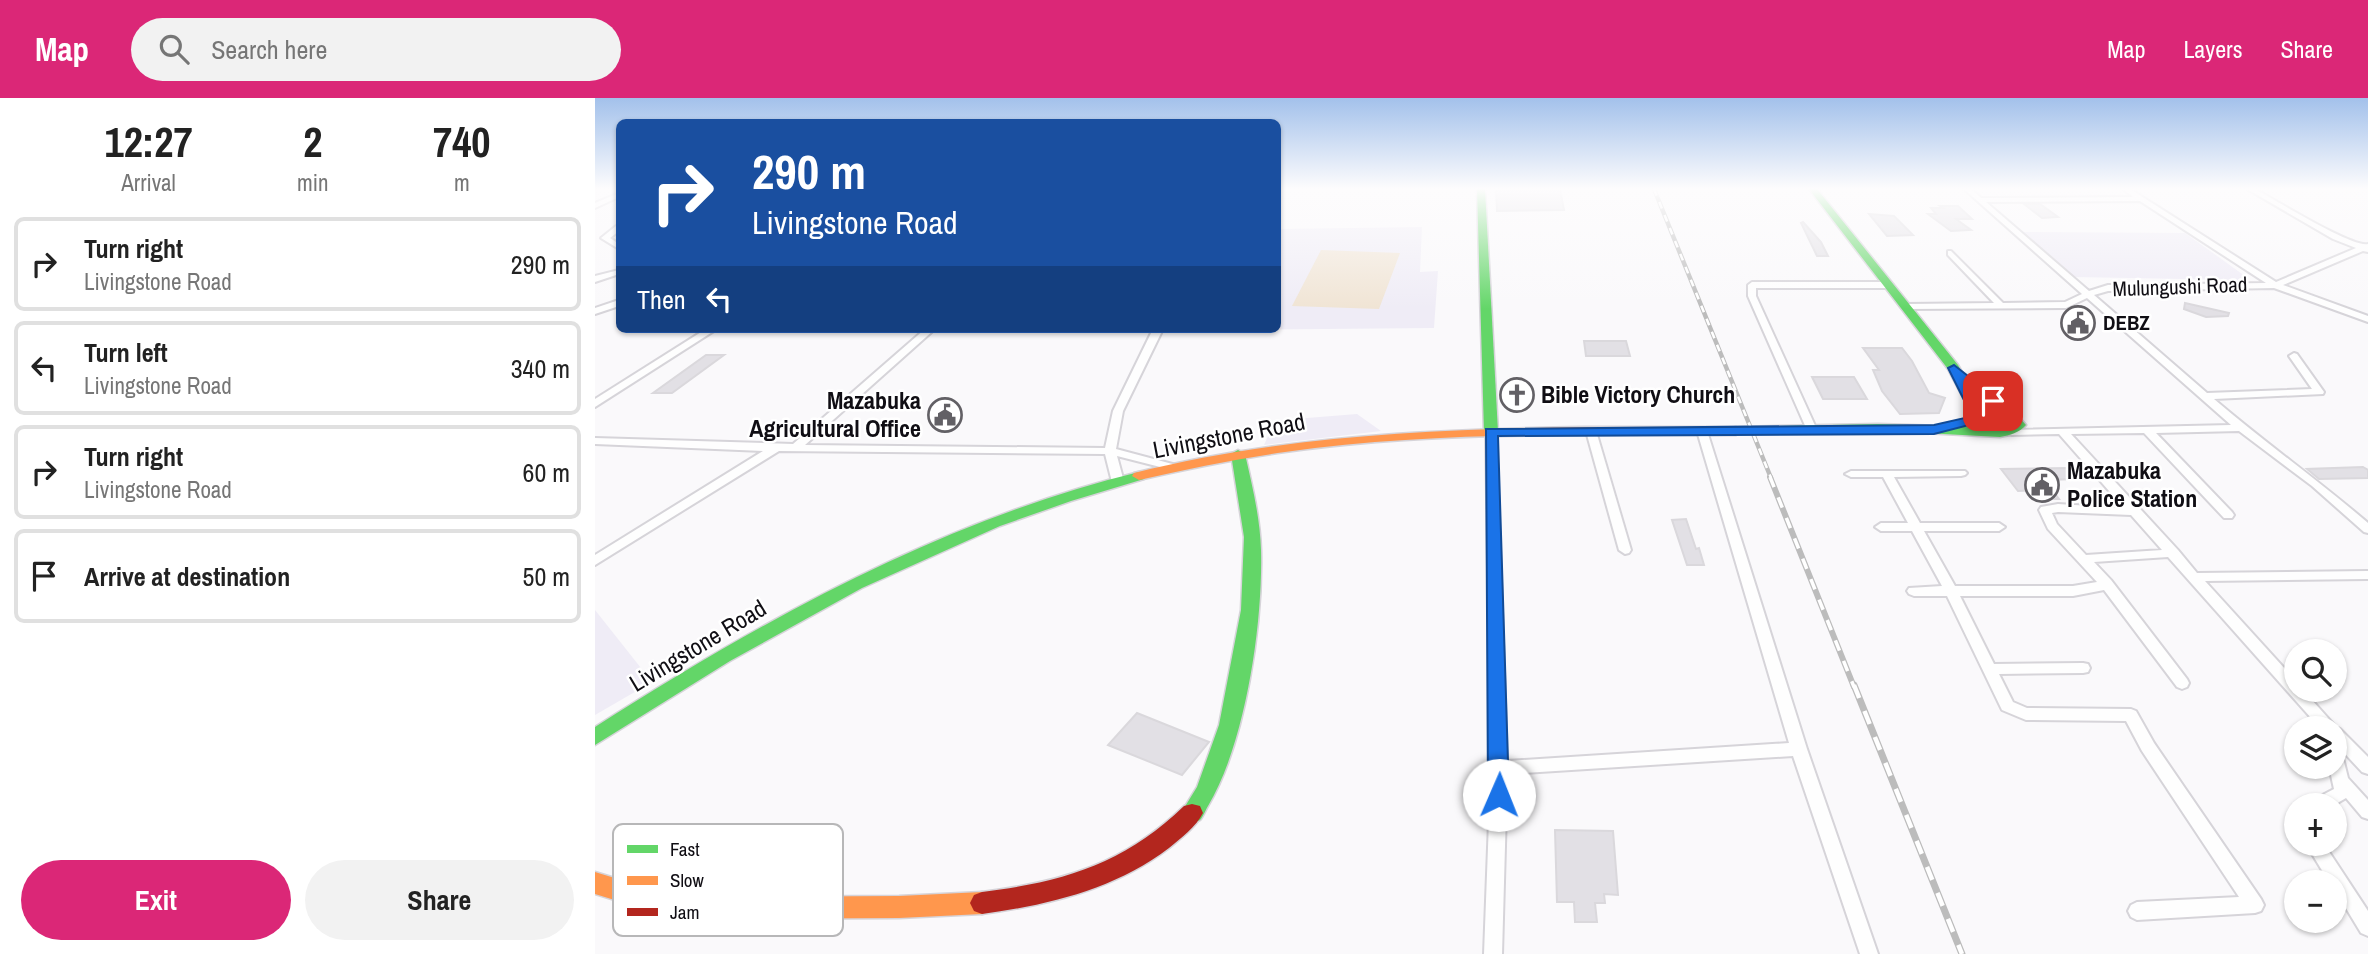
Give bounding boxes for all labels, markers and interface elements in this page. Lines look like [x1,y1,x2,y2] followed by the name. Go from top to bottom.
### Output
[131,18,621,81] search box
[35,27,89,71] text: Map
[155,30,193,68] icon: search
[211,32,327,67] text: Search here
[2107,33,2145,65] text: Map
[2183,33,2242,65] text: Layers
[2280,33,2333,65] text: Share
[105,114,193,170] text: 12:27
[303,114,322,170] text: 2
[433,114,491,170] text: 740
[752,138,866,204] text: 290 m
[637,147,728,238] icon: right
[121,167,176,198] text: Arrival
[297,167,329,198] text: min
[454,167,470,198] text: m
[752,201,958,244] text: Livingstone Road
[84,231,183,266] text: Turn right
[25,245,63,283] icon: right
[511,247,570,282] text: 290 m
[84,266,232,297] text: Livingstone Road
[2112,270,2248,303] street label: Mulungushi Road
[700,280,738,318] icon: left
[637,282,686,317] text: Then
[2059,304,2097,342] public building icon: DEBZ
[2103,308,2150,337] place label: DEBZ
[84,335,168,370] text: Turn left
[25,349,63,387] icon: left
[511,351,570,386] text: 340 m
[84,370,232,401] text: Livingstone Road
[1963,371,2023,431] pin
[1498,376,1536,414] church icon: Bible Victory Church
[1541,378,1735,410] place label: Bible Victory Church
[1974,382,2012,420] icon: arrive
[749,384,921,444] place label: Mazabuka Agricultural Office
[926,396,964,434] public building icon: Mazabuka Agricultural Office
[1150,405,1308,465] street label: Livingstone Road
[84,439,183,474] text: Turn right
[25,453,63,491] icon: right
[2067,454,2197,514] place label: Mazabuka Police Station
[523,455,570,490] text: 60 m
[2023,466,2061,504] public building icon: Mazabuka Police Station
[84,474,232,505] text: Livingstone Road
[25,557,63,595] icon: arrive
[84,559,290,594] text: Arrive at destination
[523,559,570,594] text: 50 m
[623,592,772,699] street label: Livingstone Road
[2284,639,2347,933] map controls
[2284,639,2347,702] button: search
[2284,716,2347,779] button: layers
[1462,758,1536,832] position arrow
[2284,793,2347,856] button: +
[613,824,843,936] legend
[670,836,700,862] text: Fast
[21,860,291,940] button: Exit
[305,860,574,940] button: Share
[670,867,705,893] text: Slow
[2284,870,2347,933] button: −
[670,899,699,925] text: Jam

